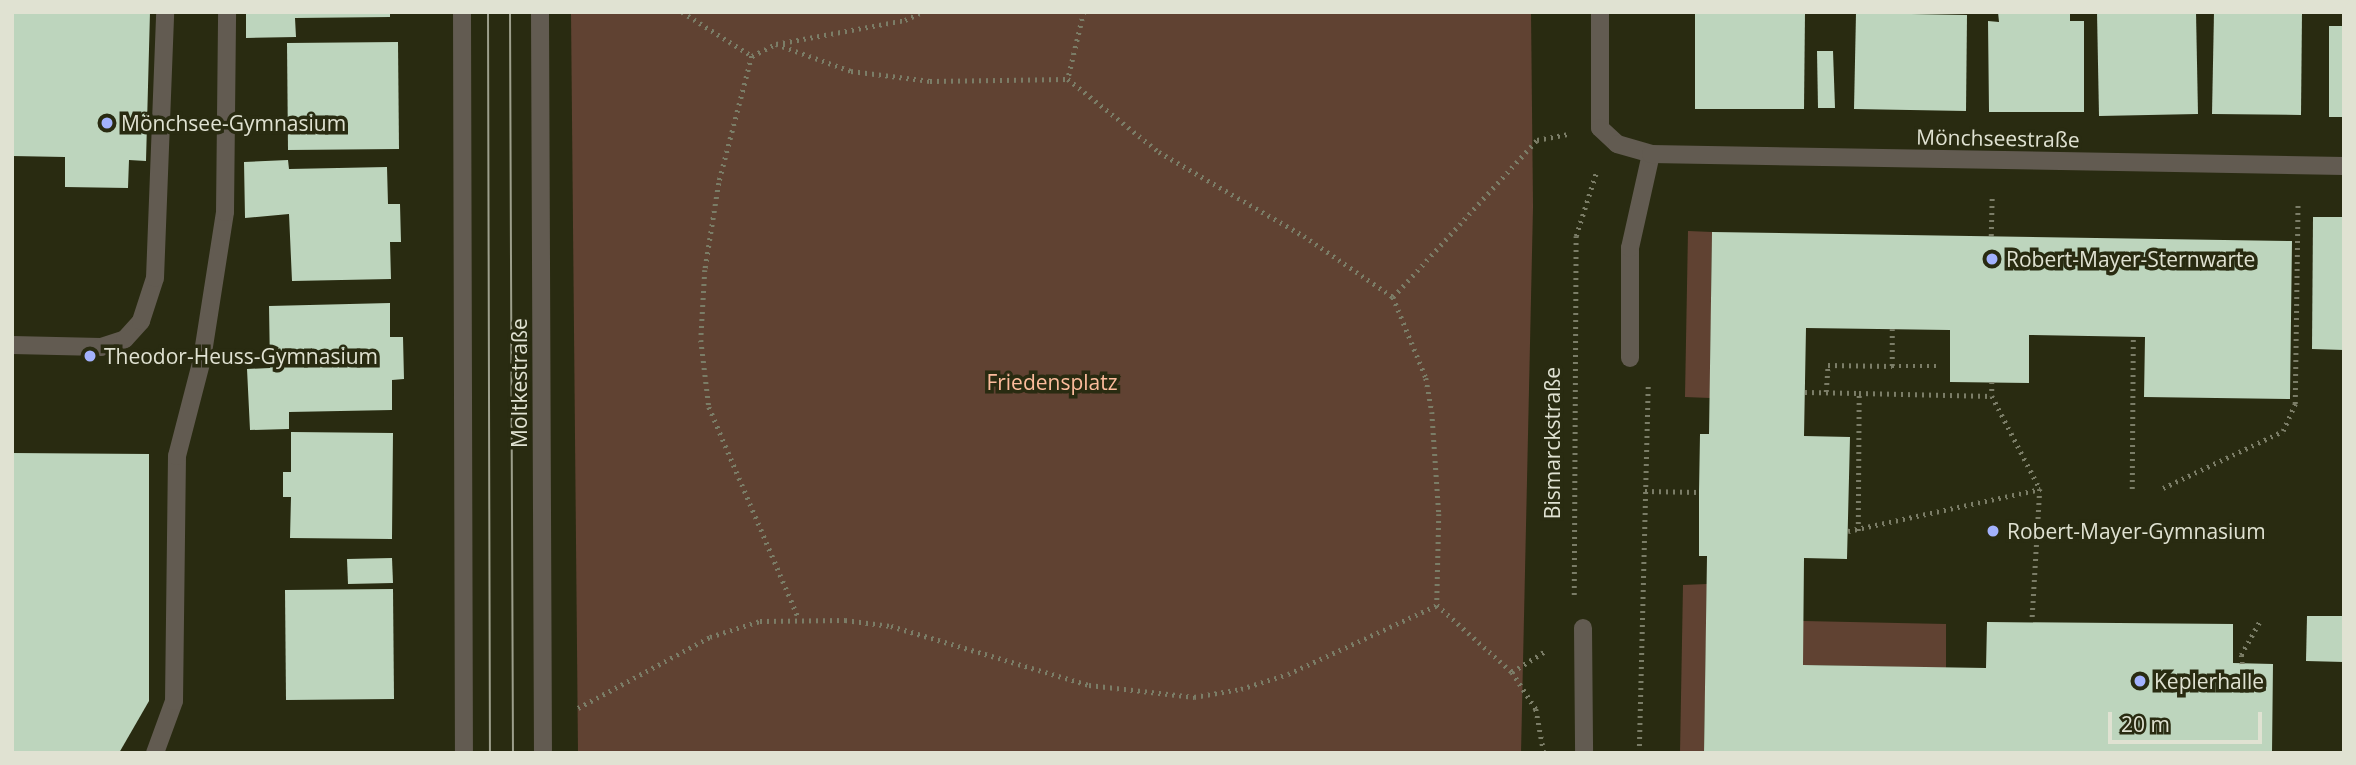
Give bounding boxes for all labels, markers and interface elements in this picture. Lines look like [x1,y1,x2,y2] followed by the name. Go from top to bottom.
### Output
[121,110,346,136] place label: Mönchsee-Gymnasium
[99,115,115,131] marker: Mönchsee-Gymnasium
[1916,124,2080,152] street label: Mönchseestraße
[2006,246,2255,272] place label: Robert-Mayer-Sternwarte
[1984,251,2000,267] marker: Robert-Mayer-Sternwarte
[506,318,532,448] street label: Moltkestraße
[104,343,378,369] place label: Theodor-Heuss-Gymnasium
[82,348,98,364] marker: Theodor-Heuss-Gymnasium
[1539,367,1565,519] street label: Bismarckstraße
[986,369,1118,395] park label: Friedensplatz
[2007,518,2266,544] place label: Robert-Mayer-Gymnasium
[1985,523,2001,539] marker: Robert-Mayer-Gymnasium
[2154,668,2264,694] place label: Keplerhalle
[2132,673,2148,689] marker: Keplerhalle
[2111,698,2265,742] scale bar
[2121,710,2170,738] text: 20 m

